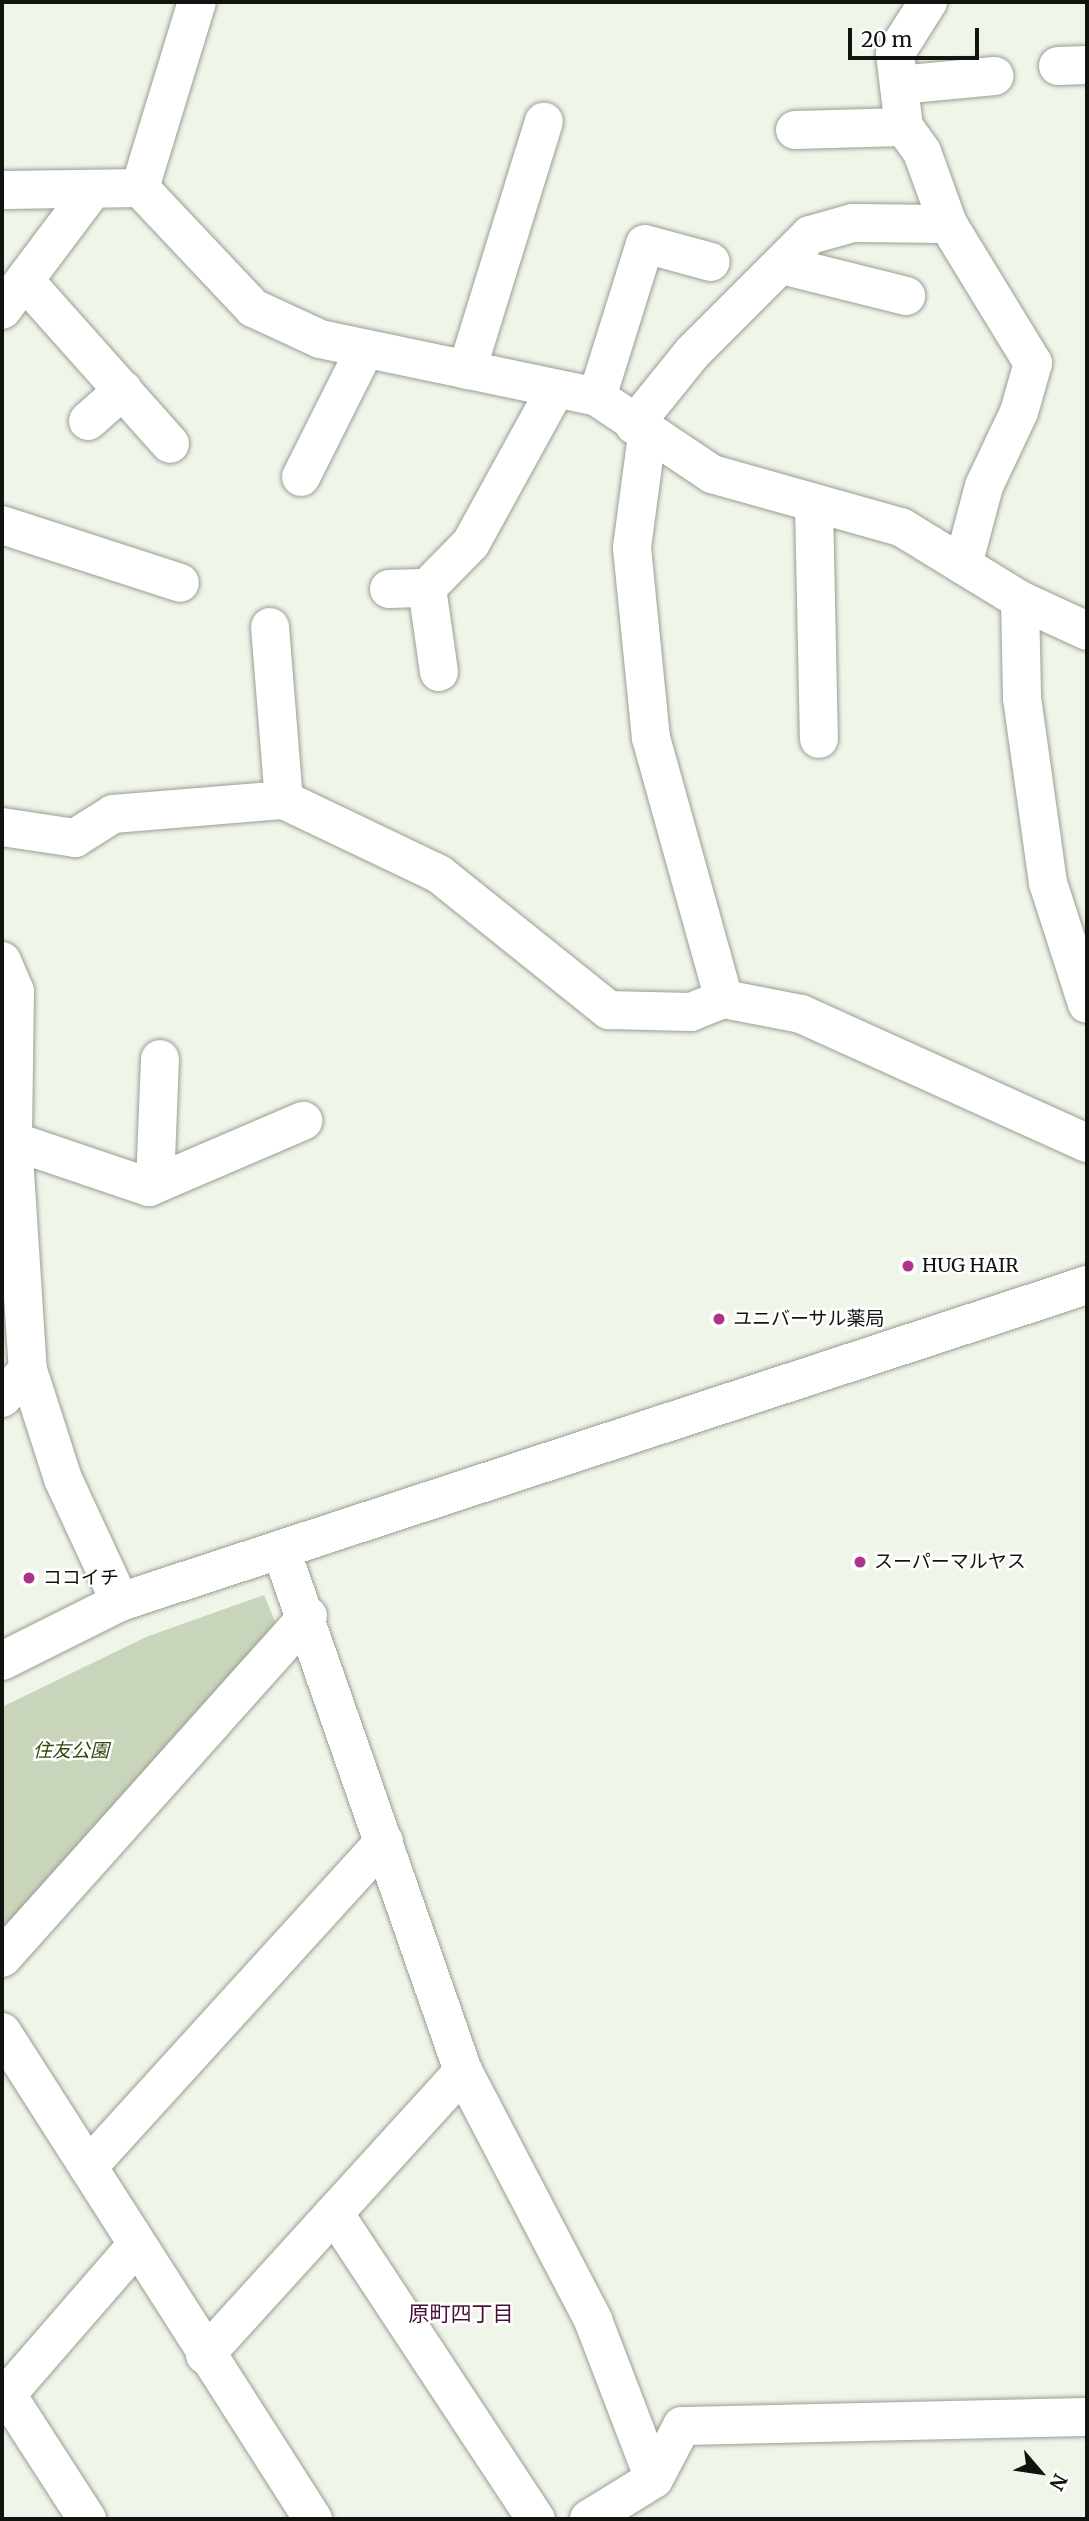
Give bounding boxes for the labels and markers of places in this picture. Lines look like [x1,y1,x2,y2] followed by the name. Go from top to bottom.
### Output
[922,1255,1019,1277] place label: HUG HAIR
[900,1258,916,1274] marker: HUG HAIR
[733,1308,885,1330] place label: ユニバーサル薬局
[711,1311,727,1327] marker: ユニバーサル薬局
[874,1551,1026,1573] place label: スーパーマルヤス
[852,1554,868,1570] marker: スーパーマルヤス
[43,1567,119,1589] place label: ココイチ
[21,1570,37,1586] marker: ココイチ

